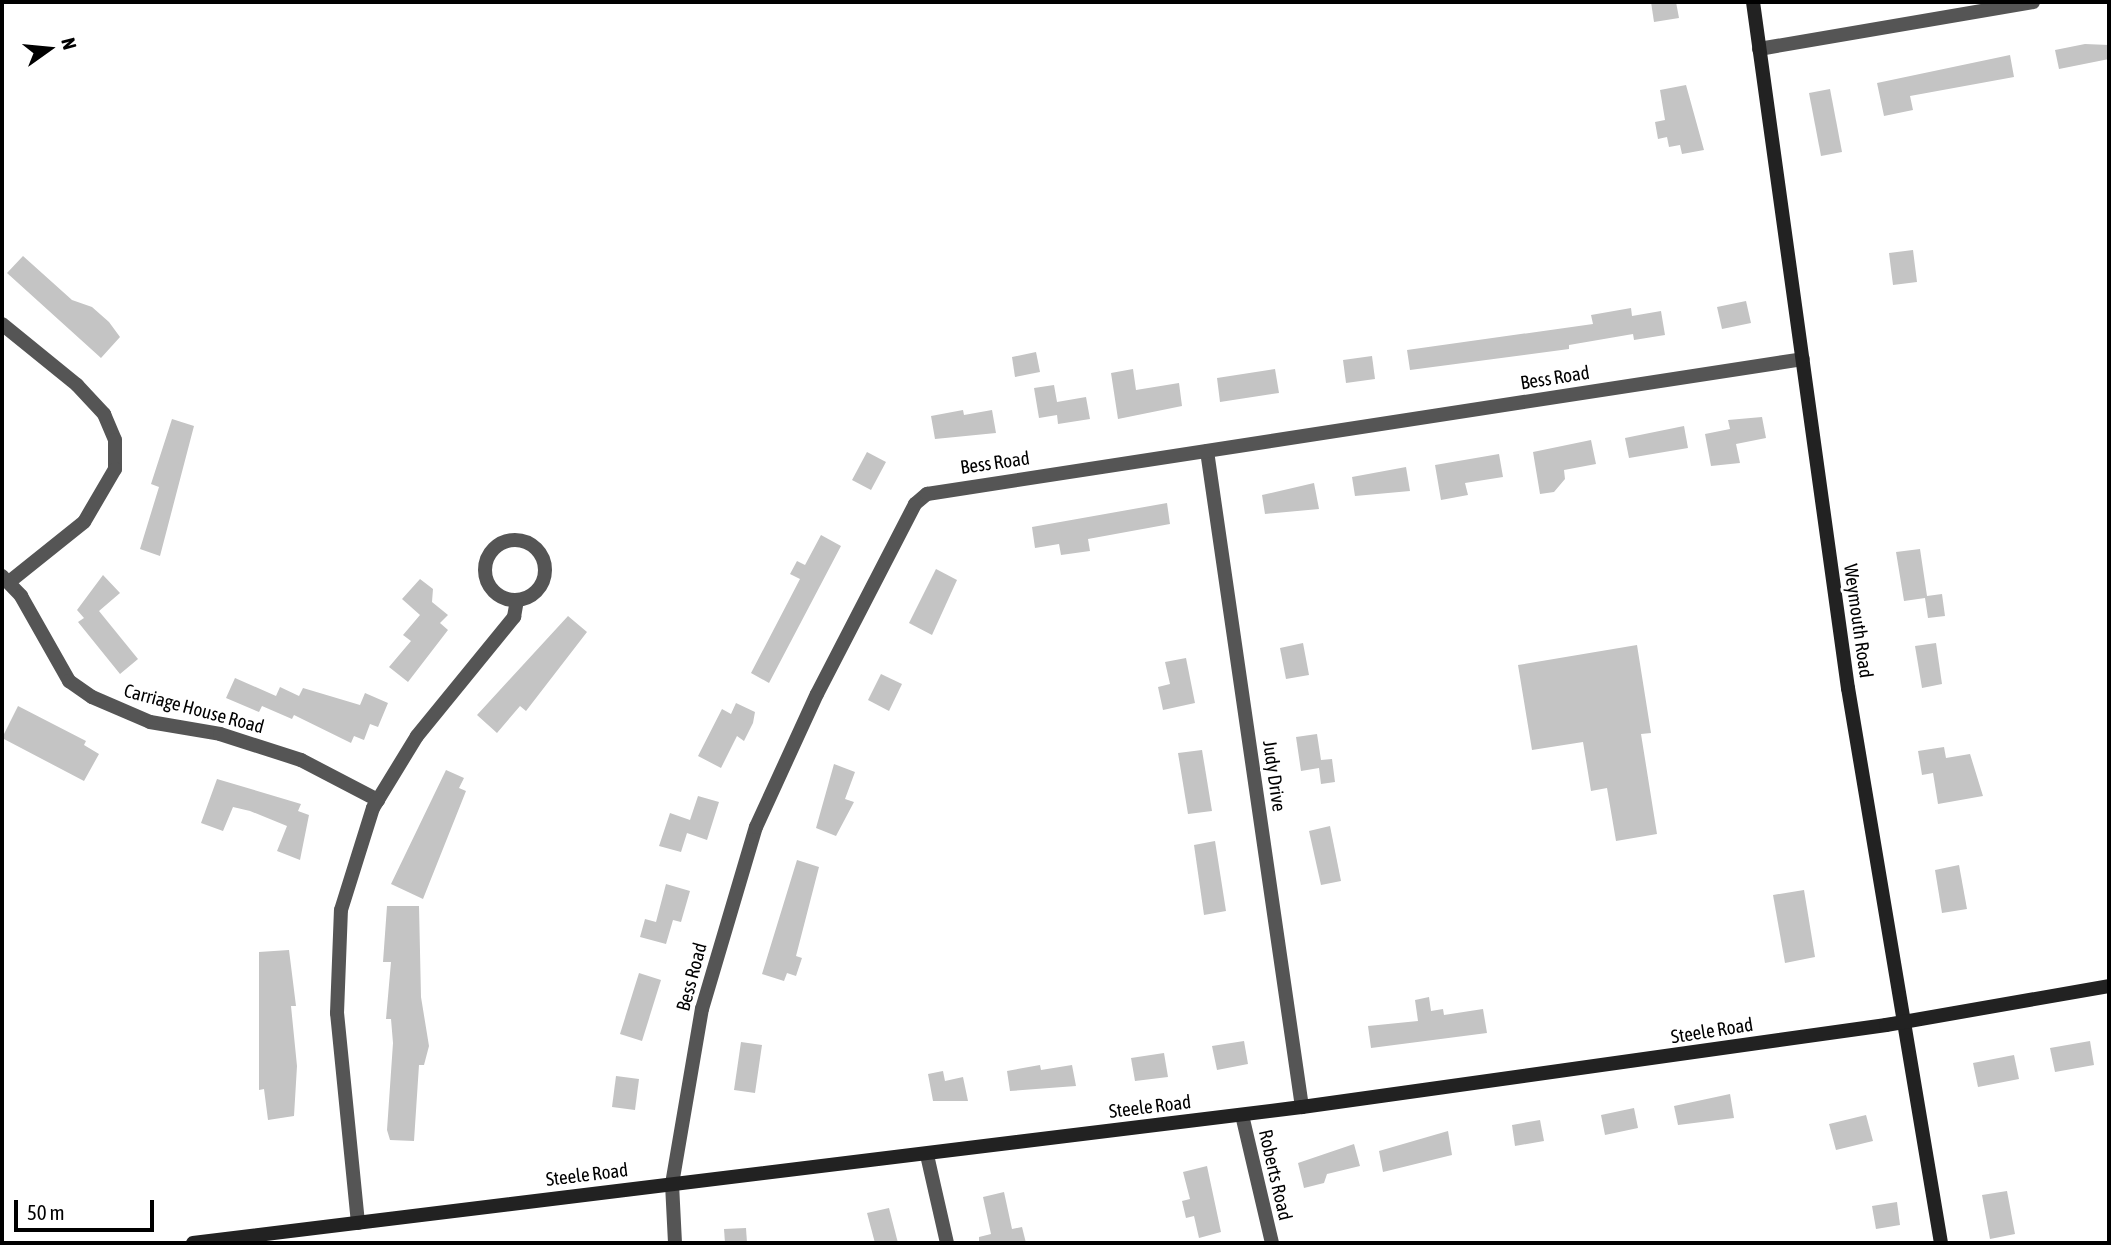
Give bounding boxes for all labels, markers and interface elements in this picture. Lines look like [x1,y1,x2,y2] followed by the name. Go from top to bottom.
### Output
[14,14,84,84] north arrow
[57,35,81,52] text: N
[1519,361,1591,395] street label: Bess Road
[959,447,1031,479] street label: Bess Road
[1839,563,1877,679] street label: Weymouth Road
[121,679,267,739] street label: Carriage House Road
[1258,739,1290,813] street label: Judy Drive
[672,940,712,1014] street label: Bess Road
[1669,1013,1755,1049] street label: Steele Road
[1108,1091,1192,1123] street label: Steele Road
[1253,1127,1297,1223] street label: Roberts Road
[545,1159,629,1191] street label: Steele Road
[18,1186,158,1230] scale bar
[27,1200,65,1224] text: 50 m

